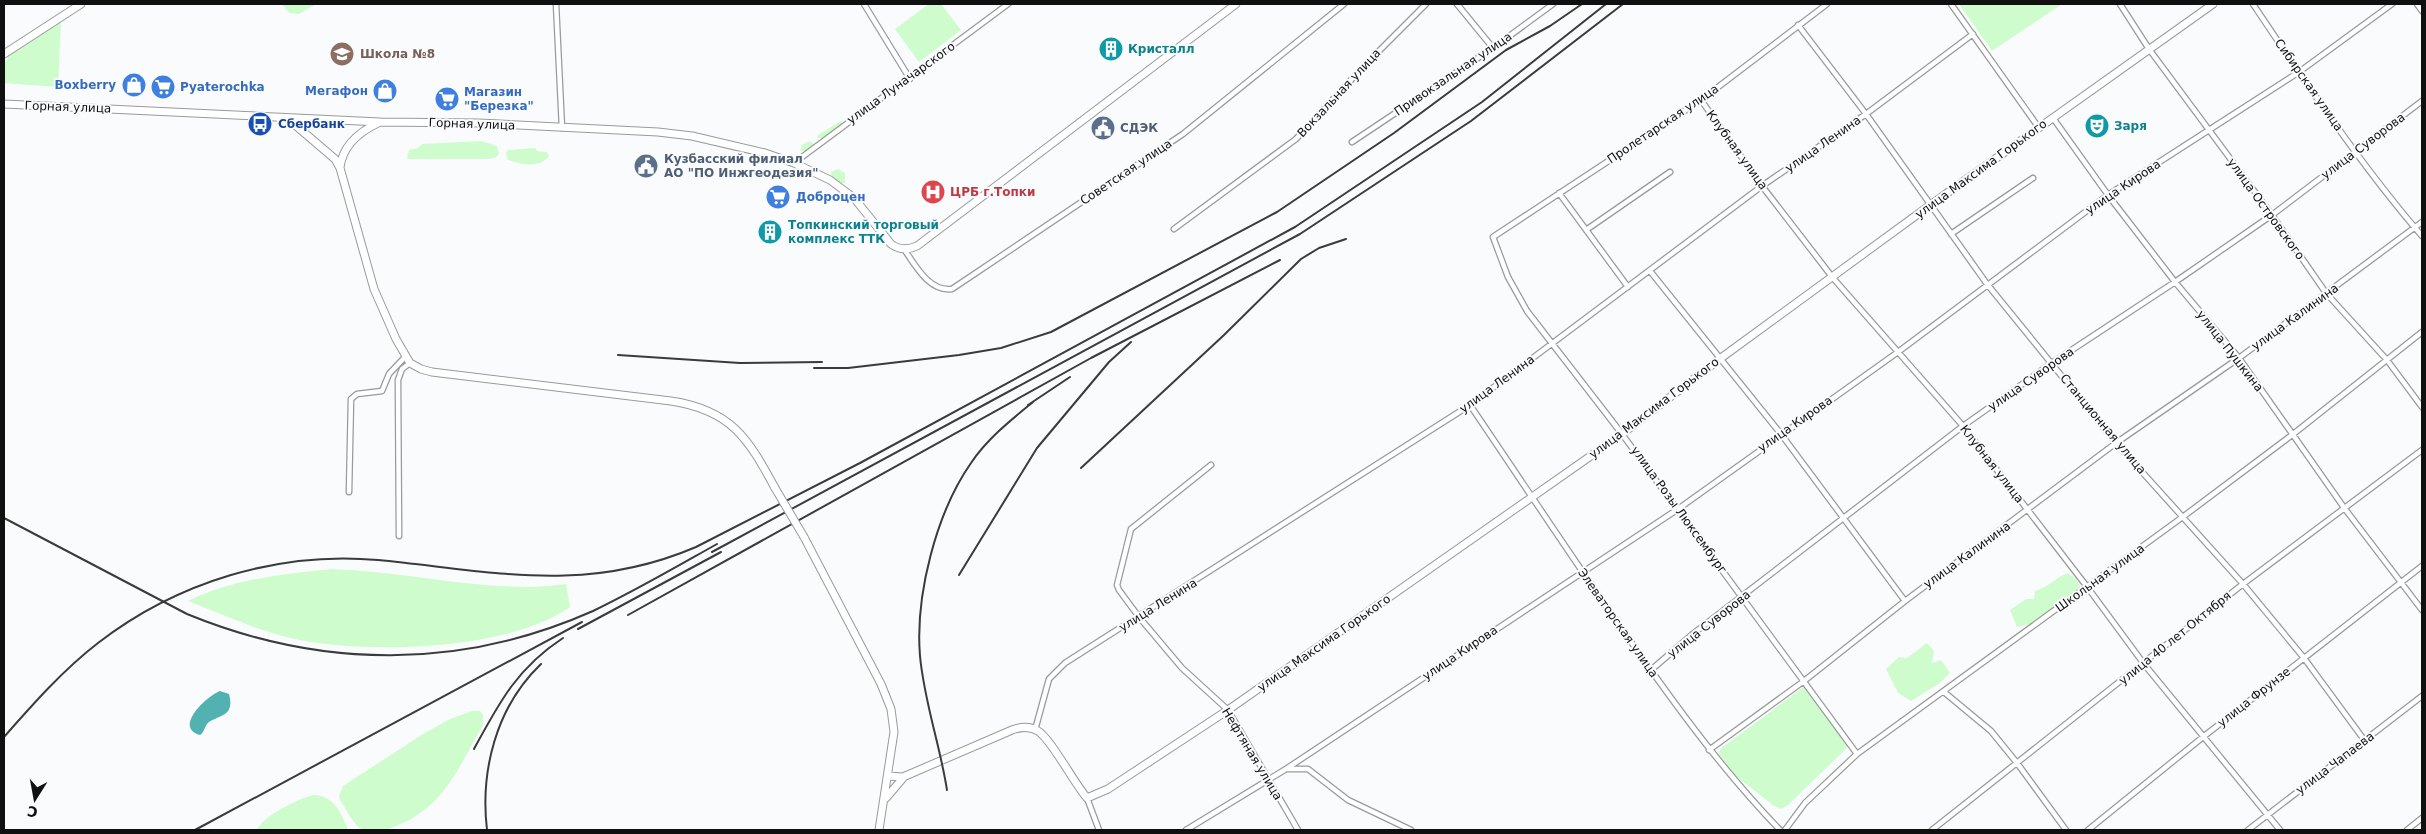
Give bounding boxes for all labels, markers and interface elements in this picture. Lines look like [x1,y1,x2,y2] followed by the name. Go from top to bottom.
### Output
[1392,29,1514,119] street label: Привокзальная улица
[1098,36,1124,62] building icon: Кристалл
[2272,36,2346,134] street label: Сибирская улица
[844,39,958,127] street label: улица Луначарского
[329,41,355,67] school or university icon: Школа №8
[1128,42,1195,56] place label: Кристалл
[1294,46,1384,140] street label: Вокзальная улица
[360,47,435,61] place label: Школа №8
[121,72,147,98] shop icon: Boxberry
[150,74,176,100] supermarket icon: Pyaterochka
[54,78,116,92] place label: Boxberry
[372,78,398,104] shop icon: Мегафон
[180,80,265,94] place label: Pyaterochka
[1605,81,1721,167] street label: Пролетарская улица
[305,84,368,98] place label: Мегафон
[464,85,534,113] place label: Магазин "Березка"
[434,86,460,112] supermarket icon: Магазин "Березка"
[24,98,112,116] street label: Горная улица
[1703,107,1771,193] street label: Клубная улица
[2318,110,2408,182] street label: улица Суворова
[247,111,273,137] bus stop icon: Сбербанк
[1782,113,1864,175] street label: улица Ленина
[2084,113,2110,139] theatre icon: Заря
[428,115,516,133] street label: Горная улица
[1090,115,1116,141] public building icon: СДЭК
[278,117,345,131] place label: Сбербанк
[1913,117,2049,221] street label: улица Максима Горького
[2114,119,2147,133] place label: Заря
[1120,121,1158,135] place label: СДЭК
[1078,136,1174,208] street label: Советская улица
[664,152,818,180] place label: Кузбасский филиал АО "ПО Инжгеодезия"
[633,153,659,179] public building icon: Кузбасский филиал АО "ПО Инжгеодезия"
[2225,156,2307,262] street label: улица Островского
[2083,157,2163,217] street label: улица Кирова
[920,179,946,205] hospital icon: ЦРБ г.Топки
[765,184,791,210] supermarket icon: Доброцен
[950,185,1035,199] place label: ЦРБ г.Топки
[796,190,865,204] place label: Доброцен
[788,218,939,246] place label: Топкинский торговый комплекс ТТК
[757,219,783,245] building icon: Топкинский торговый комплекс ТТК
[2249,281,2341,353] street label: улица Калинина
[2194,308,2266,394] street label: улица Пушкина
[1986,344,2076,414] street label: улица Суворова
[1457,352,1537,416] street label: улица Ленина
[1586,355,1722,461] street label: улица Максима Горького
[2057,371,2149,477] street label: Станционная улица
[1755,393,1835,455] street label: улица Кирова
[1957,422,2027,506] street label: Клубная улица
[1628,444,1730,576] street label: улица Розы Люксембург
[1921,519,2013,591] street label: улица Калинина
[2053,541,2147,615] street label: Школьная улица
[1575,566,1661,680] street label: Элеваторская улица
[1116,575,1200,635] street label: улица Ленина
[1665,587,1753,661] street label: улица Суворова
[2116,589,2234,687] street label: улица 40 лет Октября
[1255,592,1393,694] street label: улица Максима Горького
[1420,623,1500,683] street label: улица Кирова
[2215,664,2293,730] street label: улица Фрунзе
[1219,705,1285,803] street label: Нефтяная улица
[2293,729,2377,797] street label: улица Чапаева
[10,774,60,824] north arrow
[26,803,39,821] text: С

